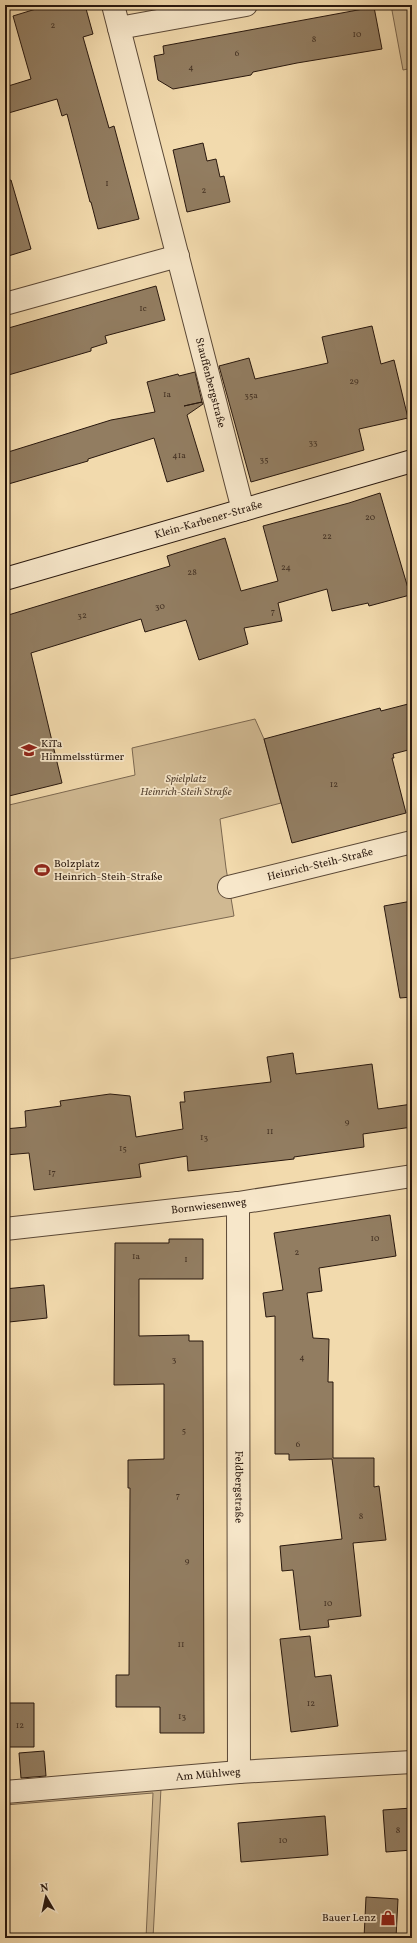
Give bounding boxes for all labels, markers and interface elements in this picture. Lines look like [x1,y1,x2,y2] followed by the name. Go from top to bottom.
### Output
[51,19,56,32] house number: 2
[353,28,362,41] house number: 10
[312,33,317,46] house number: 8
[235,47,240,60] house number: 6
[188,61,194,74] house number: 4
[105,177,109,190] house number: 1
[202,184,207,197] house number: 2
[139,302,147,315] house number: 1c
[191,336,229,429] street label: Stauffenbergstraße
[349,375,359,388] house number: 29
[163,388,171,401] house number: 1a
[244,389,258,402] house number: 35a
[308,436,318,449] house number: 33
[172,449,186,462] house number: 41a
[260,453,268,466] house number: 35
[153,497,264,543] street label: Klein-Karbener-Straße
[365,511,376,524] house number: 20
[322,530,332,543] house number: 22
[281,561,291,574] house number: 24
[187,566,197,579] house number: 28
[155,600,166,613] house number: 30
[271,605,275,618] house number: 7
[77,609,87,622] house number: 32
[41,737,125,765] place label: KiTa Himmelsstürmer
[20,741,38,759] school or university icon: KiTa Himmelsstürmer
[140,772,232,800] park label: Spielplatz Heinrich-Steih Straße
[330,778,338,791] house number: 12
[266,844,375,885] street label: Heinrich-Steih-Straße
[54,857,162,885] place label: Bolzplatz Heinrich-Steih-Straße
[33,861,51,879] sports icon: Bolzplatz Heinrich-Steih-Straße
[345,1116,350,1129] house number: 9
[267,1125,273,1138] house number: 11
[200,1131,208,1144] house number: 13
[119,1142,127,1155] house number: 15
[48,1166,56,1179] house number: 17
[170,1194,248,1218] street label: Bornwiesenweg
[371,1232,380,1245] house number: 10
[295,1246,300,1259] house number: 2
[132,1250,140,1263] house number: 1a
[184,1253,188,1266] house number: 1
[299,1351,305,1364] house number: 4
[172,1353,177,1366] house number: 3
[182,1424,186,1437] house number: 5
[296,1438,301,1451] house number: 6
[231,1451,246,1523] street label: Feldbergstraße
[176,1489,180,1502] house number: 7
[359,1510,364,1523] house number: 8
[185,1555,190,1568] house number: 9
[324,1597,333,1610] house number: 10
[178,1638,184,1651] house number: 11
[307,1697,315,1710] house number: 12
[178,1710,186,1723] house number: 13
[16,1719,24,1732] house number: 12
[175,1764,242,1785] street label: Am Mühlweg
[396,1824,401,1837] house number: 8
[279,1834,288,1847] house number: 10
[26,1877,66,1917] north arrow
[40,1881,50,1897] text: N
[379,1909,397,1927] shop icon: Bauer Lenz
[322,1911,376,1926] place label: Bauer Lenz

